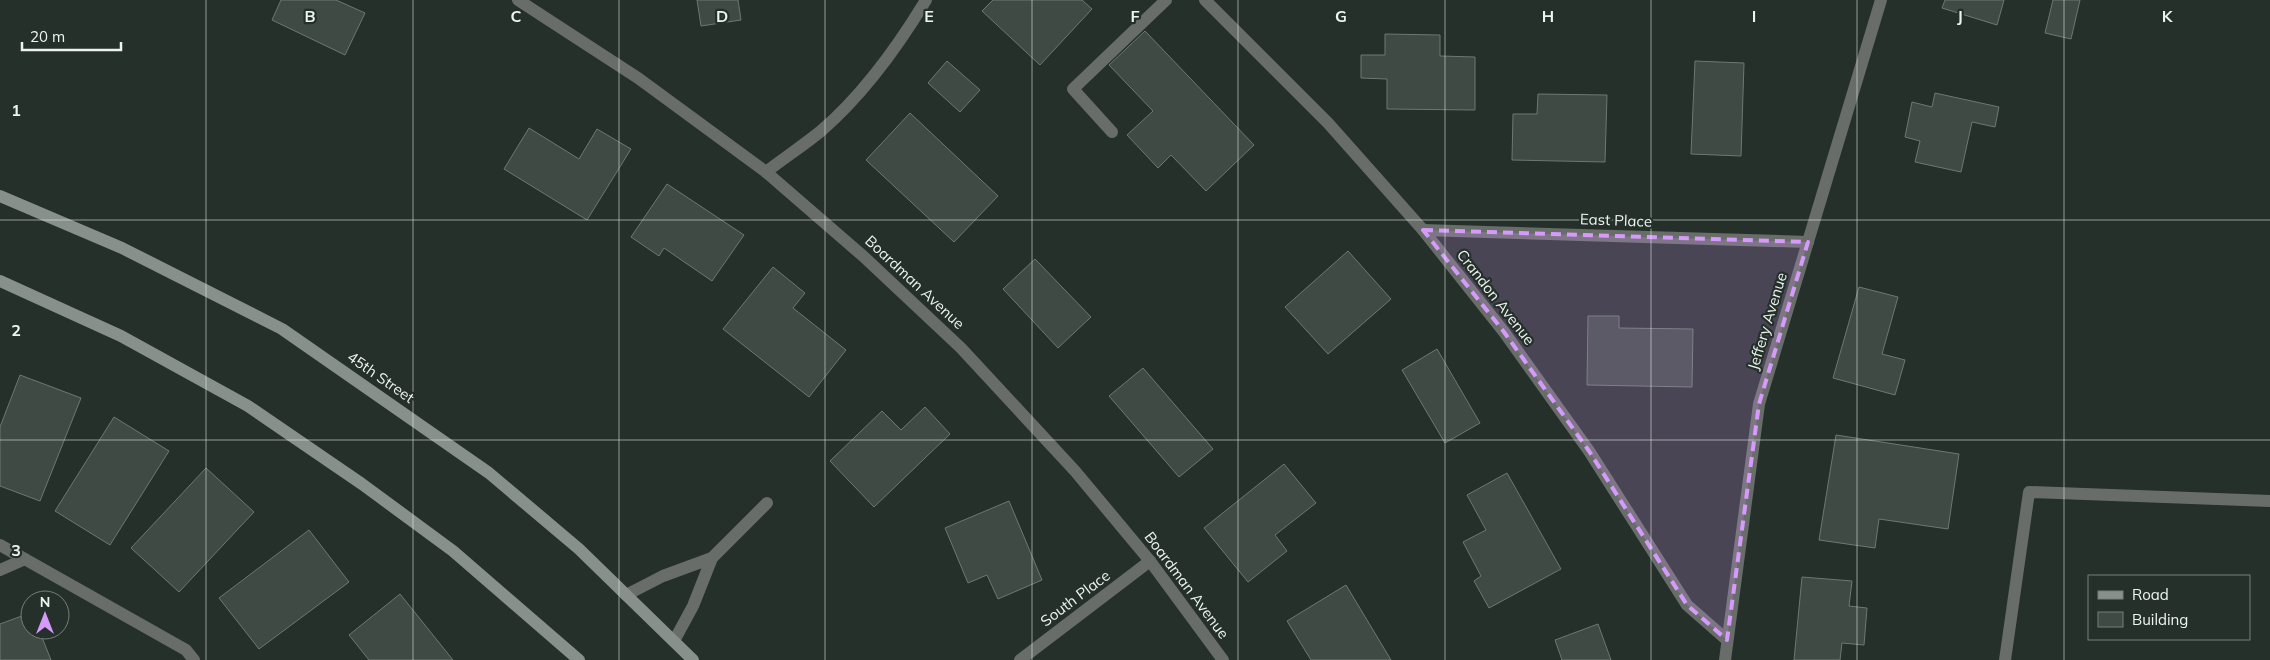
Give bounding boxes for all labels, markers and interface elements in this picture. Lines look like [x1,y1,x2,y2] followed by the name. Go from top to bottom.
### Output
[304,6,316,26] text: B
[511,6,522,26] text: C
[716,6,728,26] text: D
[924,6,934,26] text: E
[1130,6,1140,26] text: F
[1335,6,1347,26] text: G
[1542,6,1554,26] text: H
[1752,6,1756,26] text: I
[1957,6,1963,26] text: J
[2162,6,2174,26] text: K
[22,20,121,52] scale bar
[30,27,65,46] text: 20 m
[11,100,21,120] text: 1
[1580,209,1652,231] street label: East Place
[861,231,969,333] street label: Boardman Avenue
[1453,245,1539,349] street label: Crandon Avenue
[1743,270,1791,372] street label: Jeffery Avenue
[11,320,21,340] text: 2
[344,347,418,407] street label: 45th Street
[1141,528,1233,642] street label: Boardman Avenue
[11,540,21,560] text: 3
[1036,566,1114,630] street label: South Place
[2088,575,2250,640] legend
[2132,585,2169,604] text: Road
[20,590,70,640] north arrow
[40,593,50,611] text: N
[2132,610,2188,629] text: Building

